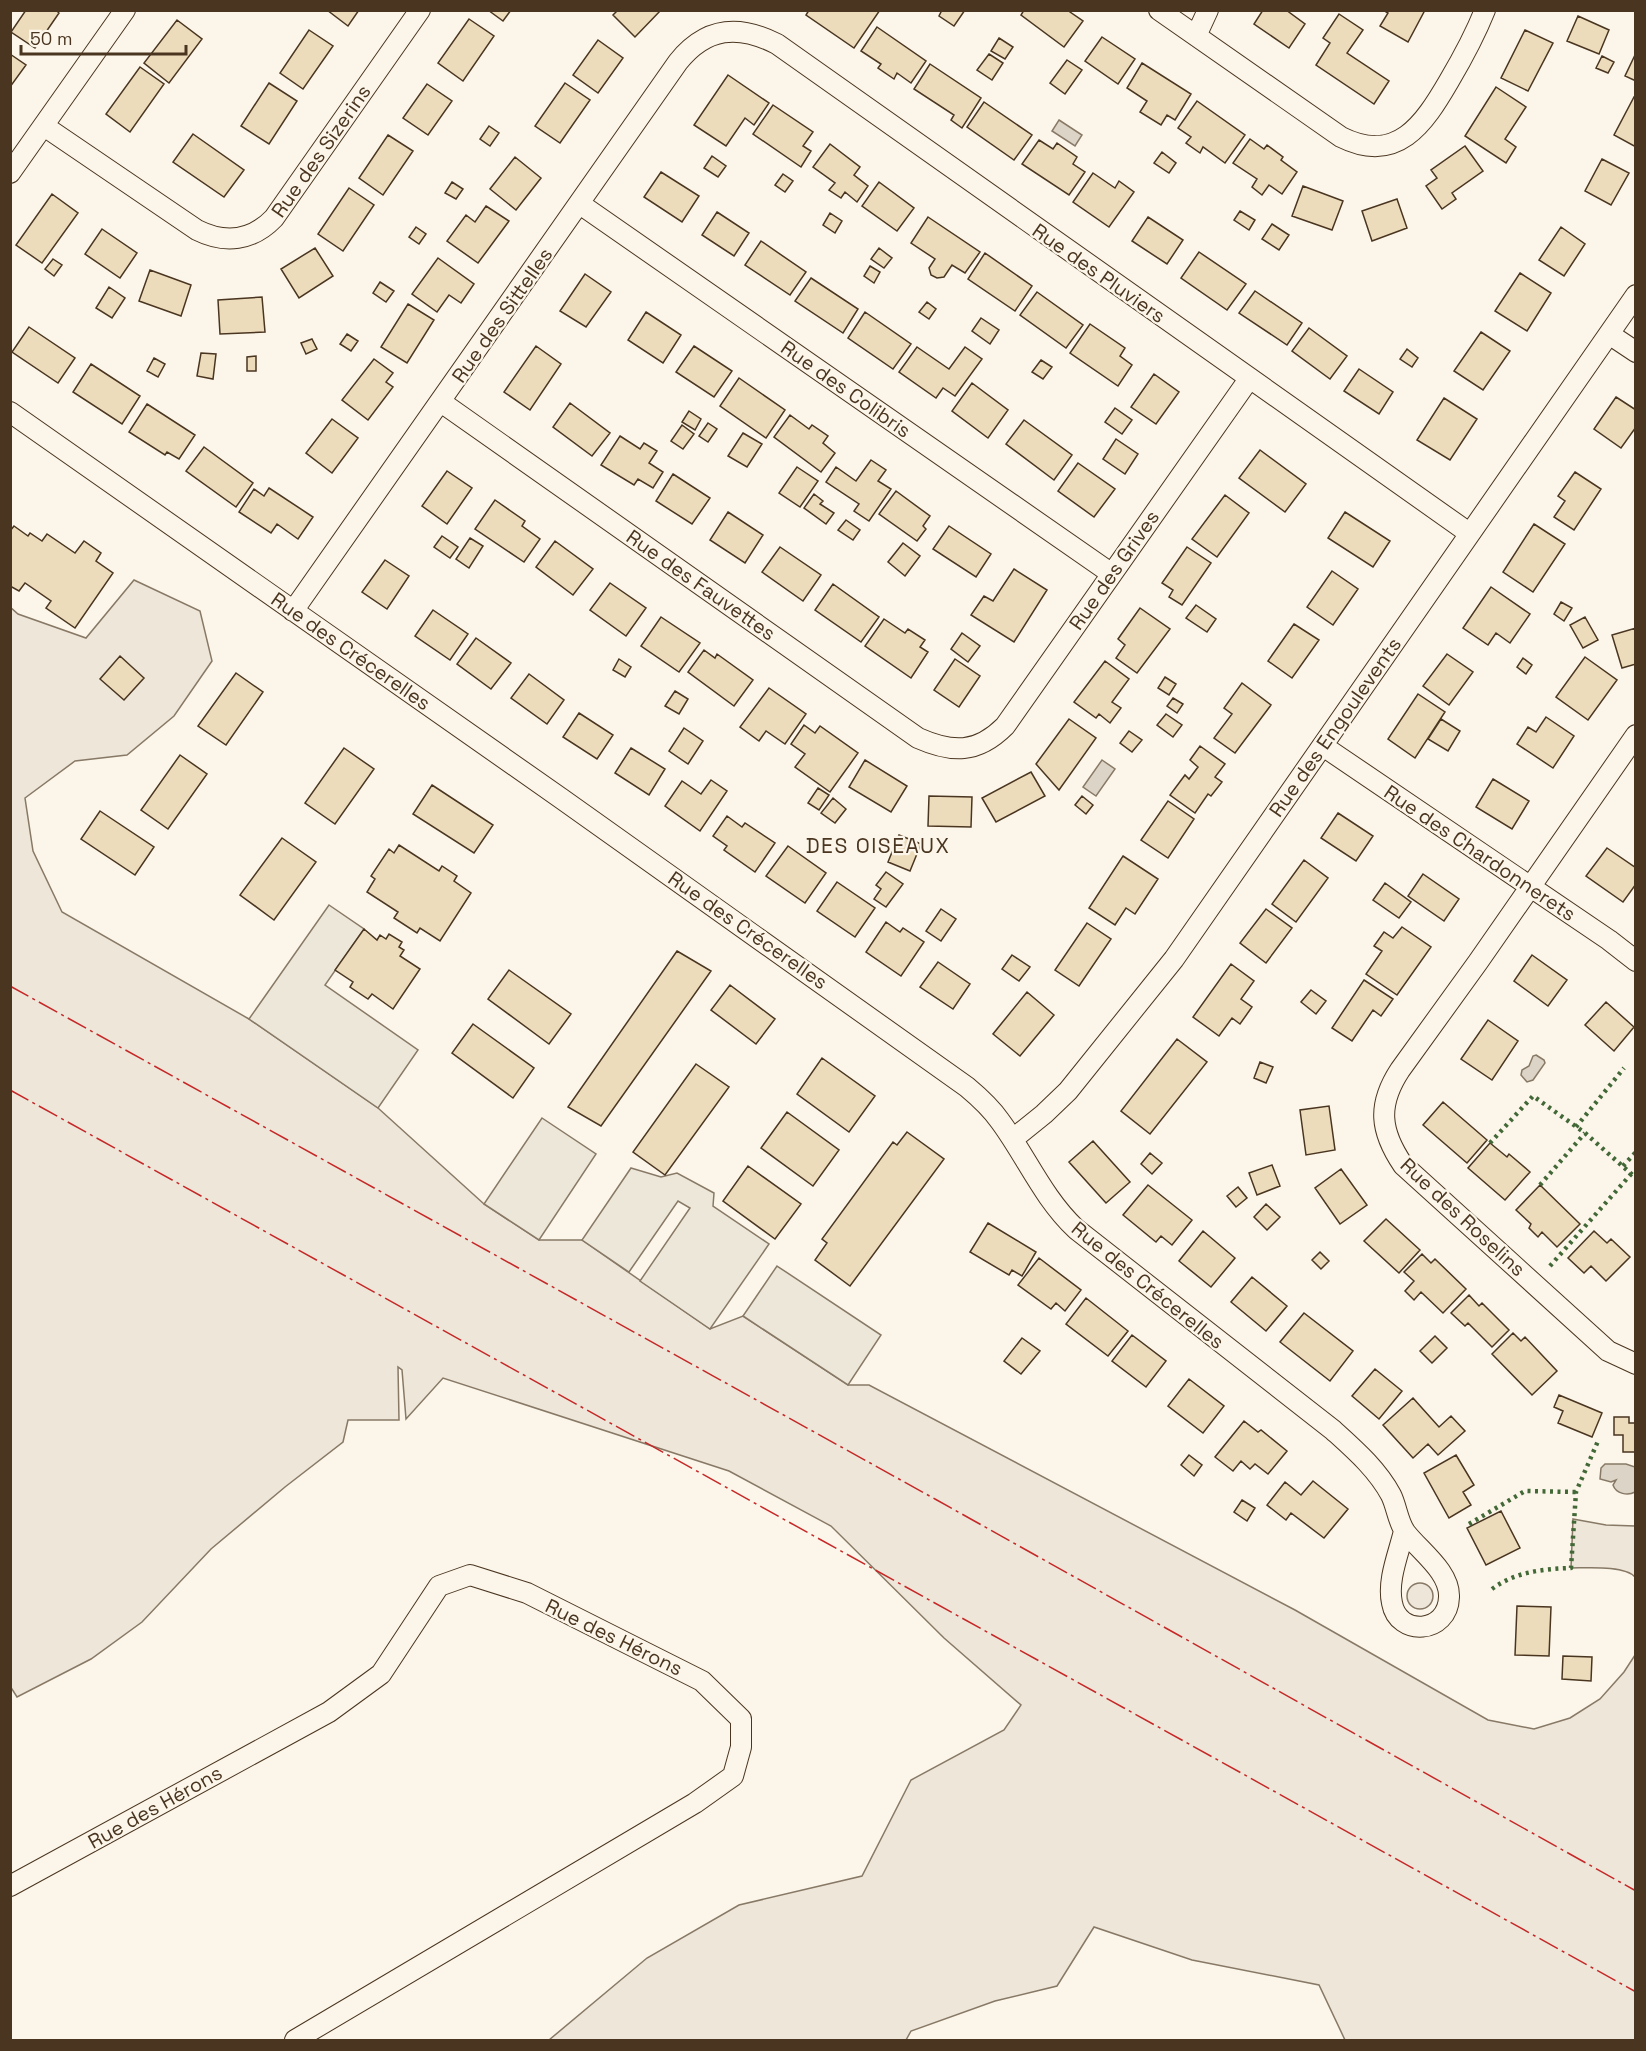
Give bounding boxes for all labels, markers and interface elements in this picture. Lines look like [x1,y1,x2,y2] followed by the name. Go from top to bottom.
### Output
[21,18,186,56] scale bar
[30,27,72,50] text: 50 m
[265,79,377,223] street label: Rue des Sizerins
[1027,217,1171,329] street label: Rue des Pluviers
[446,242,558,388] street label: Rue des Sittelles
[776,334,916,444] street label: Rue des Colibris
[1063,505,1165,635] street label: Rue des Grives
[621,524,781,646] street label: Rue des Fauvettes
[266,586,436,716] street label: Rue des Crécerelles
[1263,632,1407,822] street label: Rue des Engoulevents
[1379,779,1581,927] street label: Rue des Chardonnerets
[806,832,950,859] district label: DES OISEAUX
[663,865,833,995] street label: Rue des Crécerelles
[1395,1152,1531,1282] street label: Rue des Roselins
[1066,1215,1230,1355] street label: Rue des Crécerelles
[541,1593,687,1681] street label: Rue des Hérons
[83,1759,227,1855] street label: Rue des Hérons

